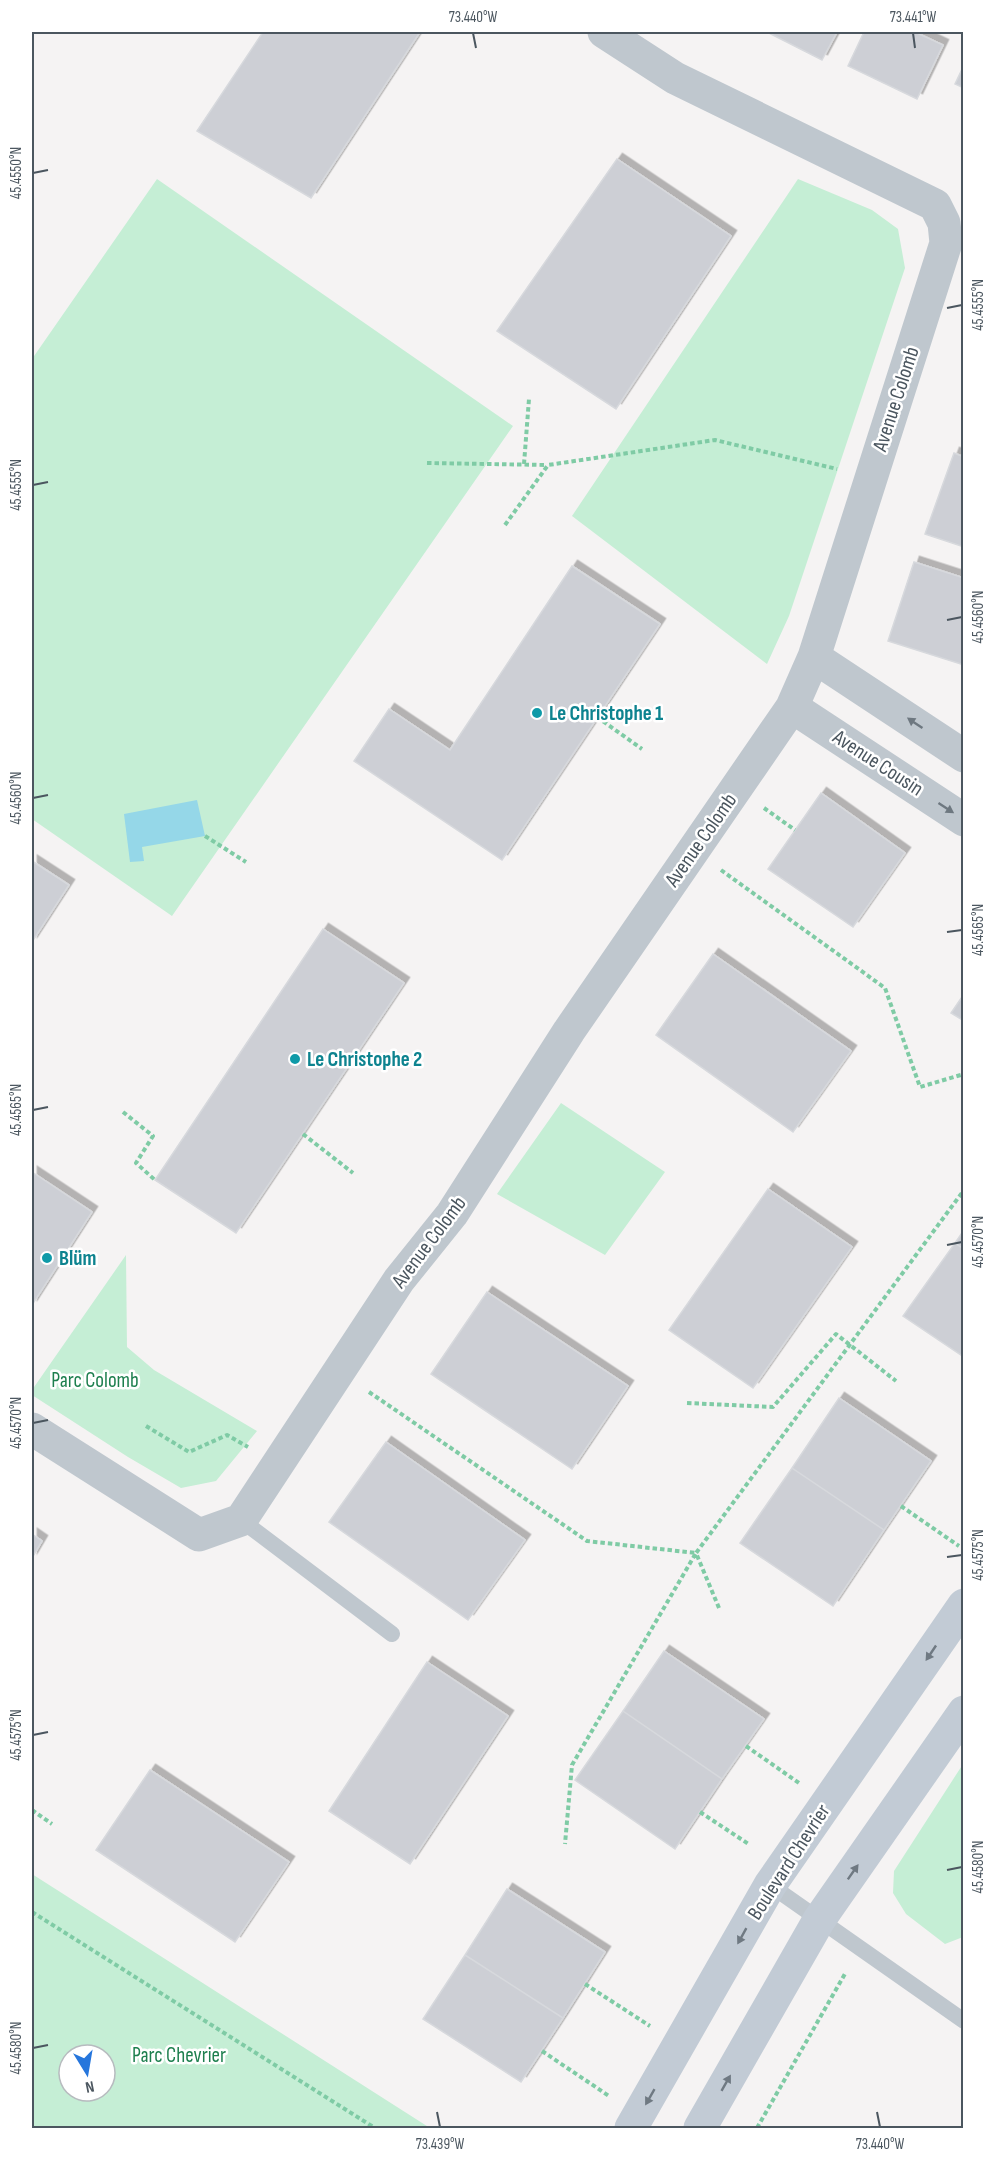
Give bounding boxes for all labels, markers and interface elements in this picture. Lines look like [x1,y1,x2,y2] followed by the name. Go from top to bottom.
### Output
[449,8,498,27] text: 73.440°W
[890,8,936,27] text: 73.441°W
[7,147,26,199] text: 45.4550°N
[969,279,988,331] text: 45.4555°N
[867,344,925,455] street label: Avenue Colomb
[7,459,26,511] text: 45.4555°N
[969,591,988,643] text: 45.4560°N
[549,701,663,726] place label: Le Christophe 1
[530,706,544,720] marker: Le Christophe 1
[907,718,923,729] one-way arrow
[827,724,928,801] street label: Avenue Cousin
[7,772,26,824] text: 45.4560°N
[659,789,742,892] street label: Avenue Colomb
[938,803,954,814] one-way arrow
[969,904,988,956] text: 45.4565°N
[307,1047,422,1072] place label: Le Christophe 2
[288,1052,302,1066] marker: Le Christophe 2
[7,1084,26,1136] text: 45.4565°N
[386,1191,472,1294] street label: Avenue Colomb
[969,1216,988,1268] text: 45.4570°N
[59,1246,96,1271] place label: Blüm
[40,1251,54,1265] marker: Blüm
[51,1368,139,1393] park label: Parc Colomb
[7,1397,26,1449] text: 45.4570°N
[969,1529,988,1581] text: 45.4575°N
[925,1645,936,1662] one-way arrow
[7,1709,26,1761] text: 45.4575°N
[742,1800,836,1924] street label: Boulevard Chevrier
[969,1841,988,1893] text: 45.4580°N
[847,1864,859,1880] one-way arrow
[737,1928,747,1945] one-way arrow
[7,2022,26,2074] text: 45.4580°N
[57,2043,117,2103] north arrow
[132,2043,226,2068] park label: Parc Chevrier
[721,2074,731,2091] one-way arrow
[84,2076,96,2096] text: N
[644,2089,655,2105] one-way arrow
[416,2135,465,2154] text: 73.439°W
[856,2135,905,2154] text: 73.440°W

